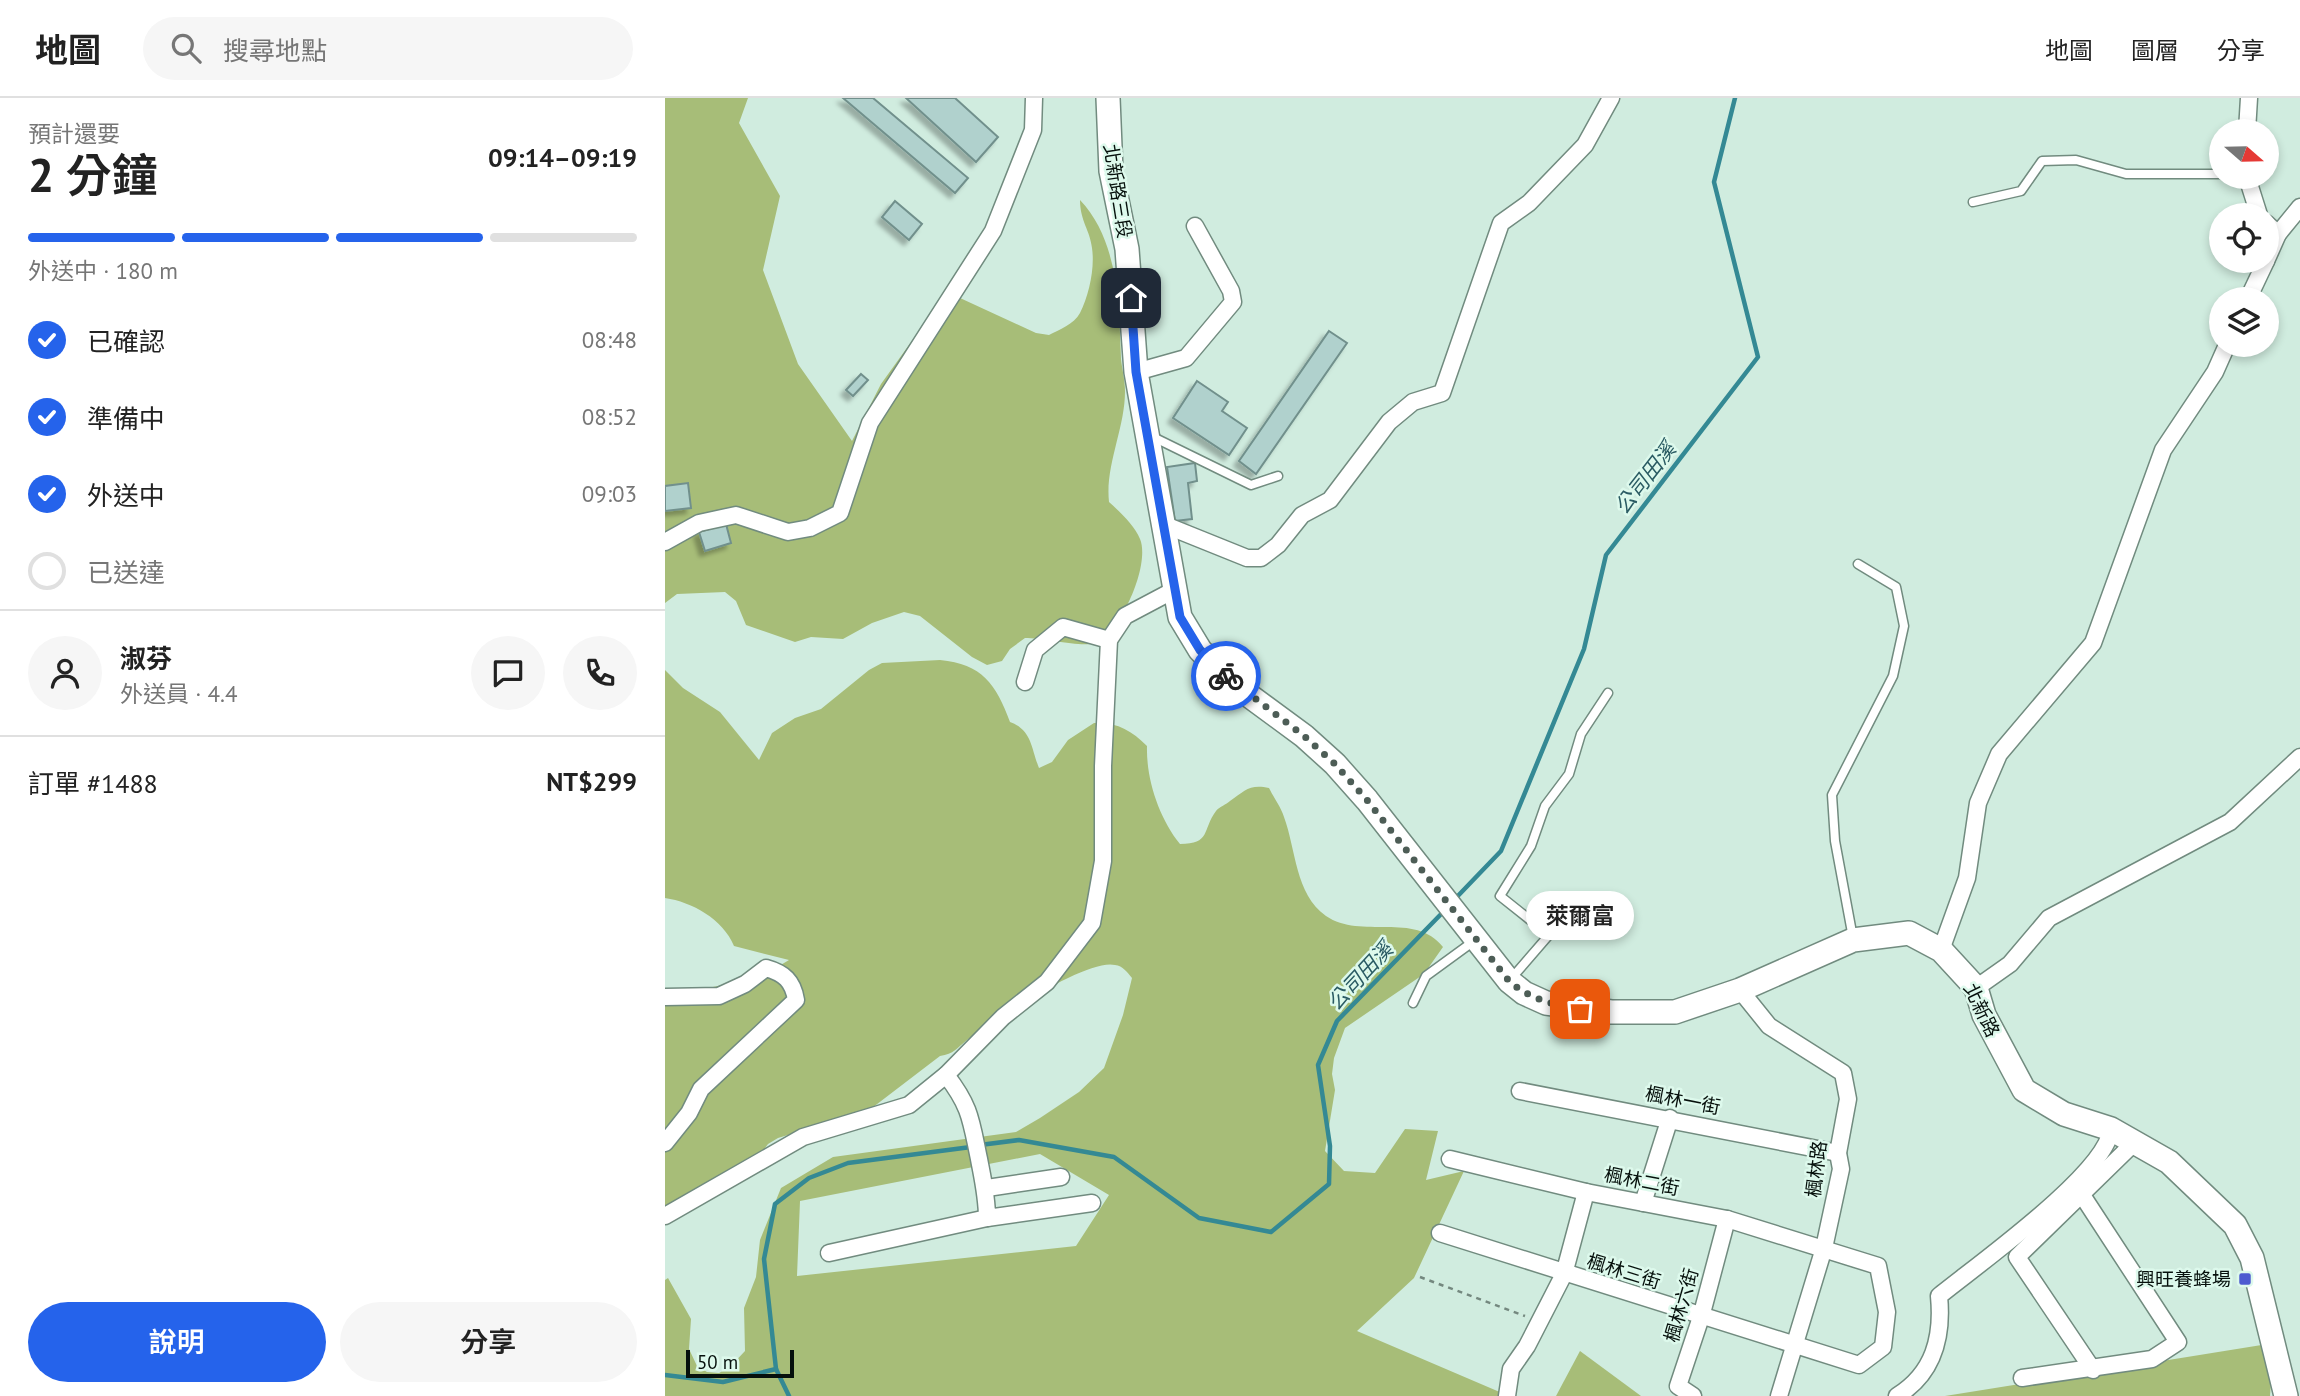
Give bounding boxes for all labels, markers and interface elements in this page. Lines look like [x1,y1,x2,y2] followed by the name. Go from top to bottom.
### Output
[143,17,633,80] search box
[35,28,101,71] text: 地圖
[167,29,205,67] icon: search
[223,34,327,67] text: 搜尋地點
[2045,35,2093,66] text: 地圖
[2131,35,2179,66] text: 圖層
[2217,35,2265,66] text: 分享
[28,119,120,148] text: 預計還要
[2209,119,2279,189] north arrow
[2209,119,2279,357] map controls
[488,141,637,174] text: 09:14–09:19
[1099,142,1137,240] street label: 北新路三段
[28,145,158,205] text: 2 分鐘
[2209,203,2279,273] button: locate
[28,256,178,285] text: 外送中 · 180 m
[1101,268,1161,328] pin
[1112,279,1150,317] icon: home
[2209,287,2279,357] button: layers
[28,321,66,359] icon: check
[87,325,165,358] text: 已確認
[582,325,637,354] text: 08:48
[28,398,66,436] icon: check
[87,402,165,435] text: 準備中
[582,402,637,431] text: 08:52
[1609,434,1683,519] water label: 公司田溪
[28,475,66,513] icon: check
[87,479,165,512] text: 外送中
[582,479,637,508] text: 09:03
[87,556,165,589] text: 已送達
[28,636,102,710] button: person
[471,636,545,710] button: chat
[563,636,637,710] button: phone
[1191,641,1261,711] courier
[120,642,172,675] text: 淑芬
[1207,657,1245,695] icon: bike
[120,679,237,708] text: 外送員 · 4.4
[546,765,637,798] text: NT$299
[28,767,158,800] text: 訂單 #1488
[1526,890,1634,939] callout: 萊爾富
[1546,901,1615,930] text: 萊爾富
[1321,934,1401,1016] water label: 公司田溪
[1550,979,1610,1039] pin
[1959,979,2005,1041] street label: 北新路
[1561,990,1599,1028] icon: bag
[1643,1081,1723,1119] street label: 楓林一街
[1801,1139,1831,1199] street label: 楓林路
[1602,1162,1682,1200] street label: 楓林二街
[1584,1248,1664,1294] street label: 楓林三街
[1659,1265,1703,1345] street label: 楓林六街
[2136,1267,2231,1291] place label: 興旺養蜂場
[2237,1271,2253,1287] marker: 興旺養蜂場
[28,1302,326,1382] button: 說明
[340,1302,637,1382] button: 分享
[686,1347,795,1379] scale bar
[697,1350,738,1374] text: 50 m

